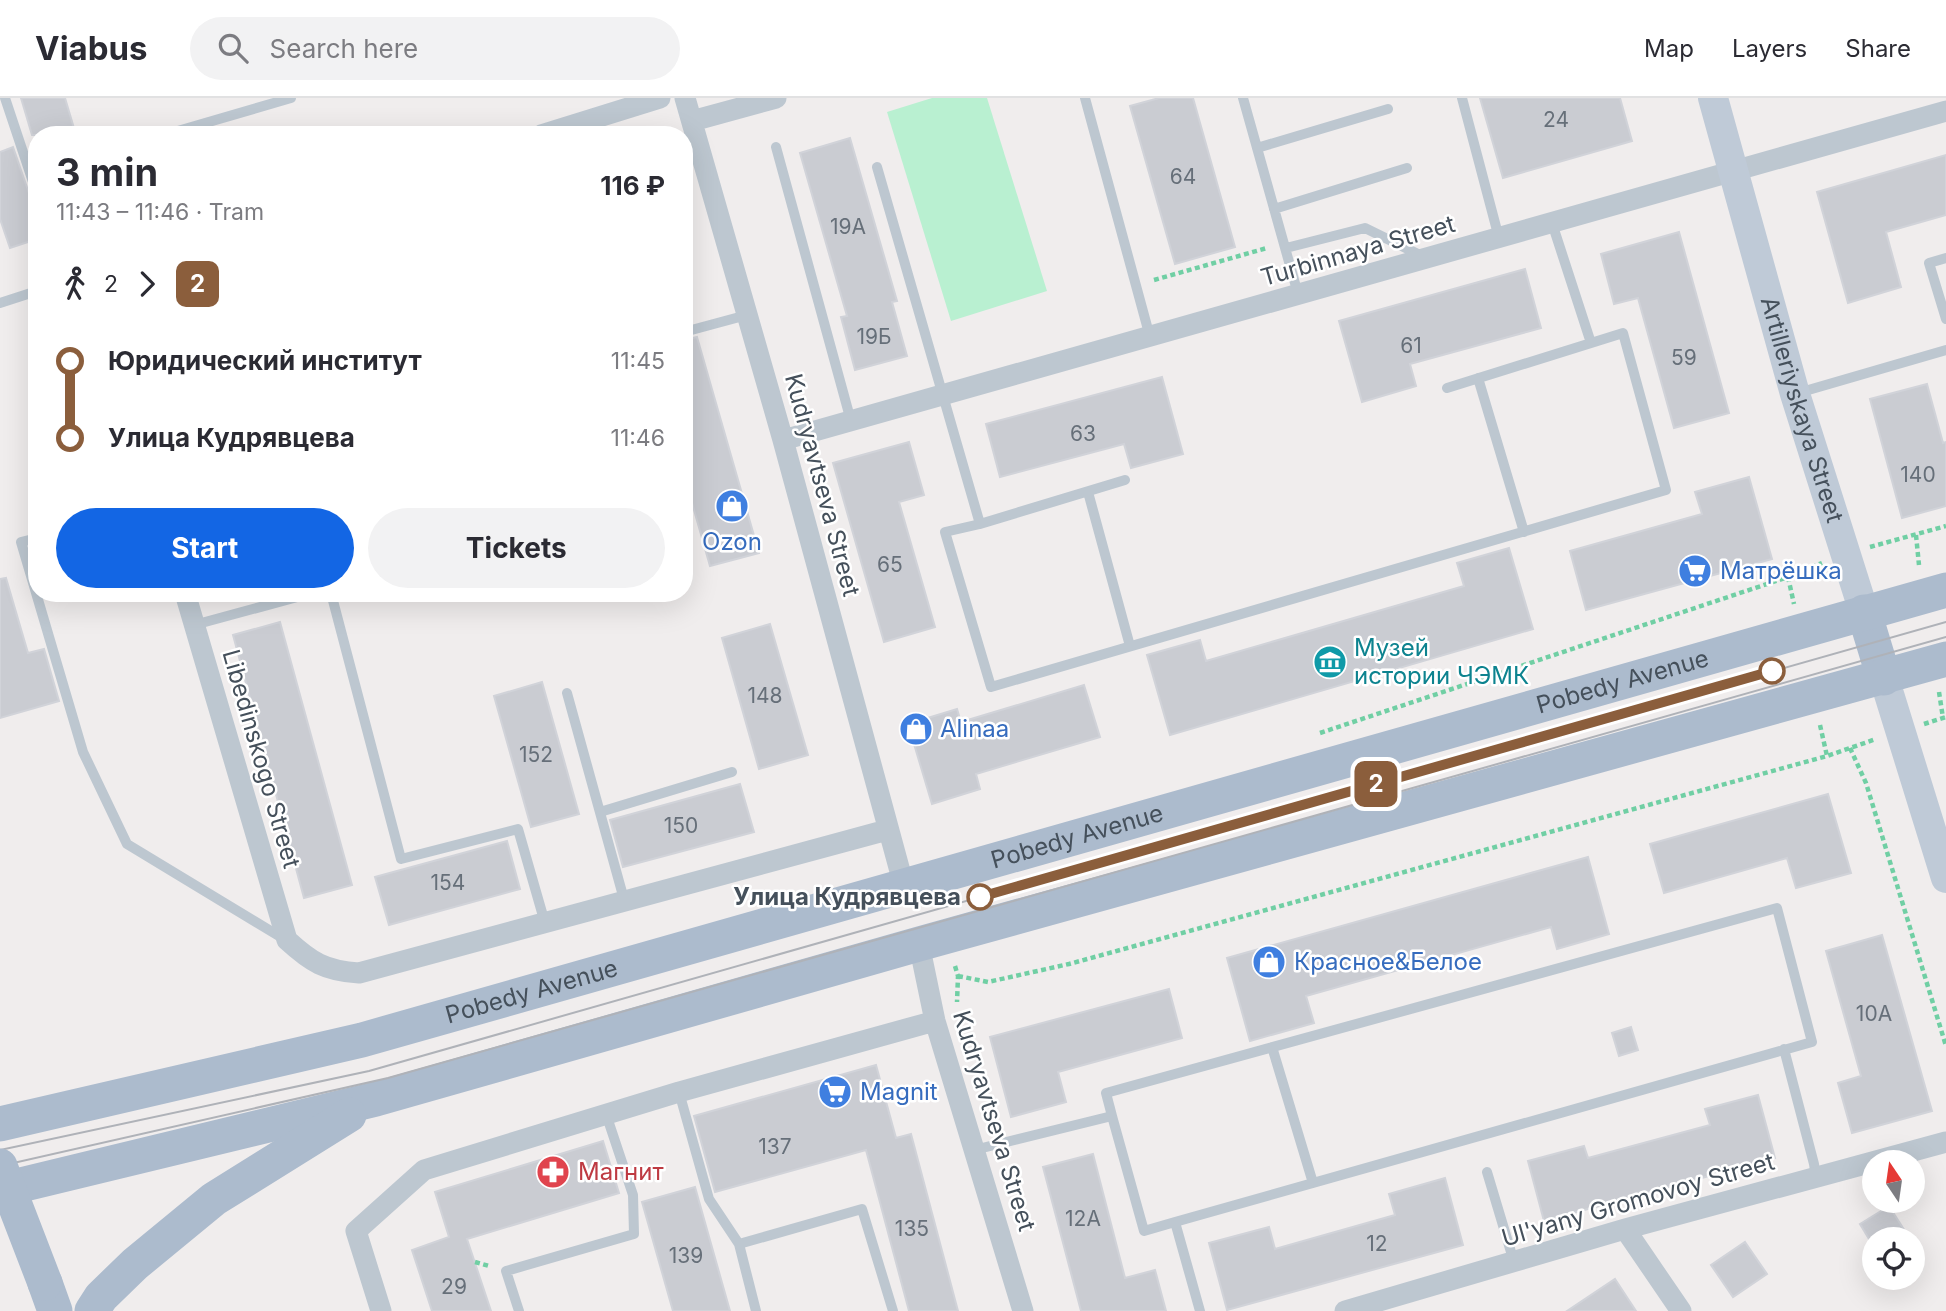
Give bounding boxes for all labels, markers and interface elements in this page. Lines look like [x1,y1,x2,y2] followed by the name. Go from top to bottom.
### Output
[190,17,680,80] search box
[35,28,148,68] text: Viabus
[214,29,252,67] icon: search
[270,33,418,64] text: Search here
[1644,34,1694,63] text: Map
[1732,34,1807,63] text: Layers
[1845,34,1911,63] text: Share
[1543,107,1569,132] house number: 24
[56,149,158,195] text: 3 min
[1170,164,1196,189] house number: 64
[600,170,665,201] text: 116 ₽
[56,198,264,226] text: 11:43 – 11:46 · Tram
[1257,209,1458,292] street label: Turbinnaya Street
[830,214,866,239] house number: 19А
[56,265,94,303] icon: walk
[128,265,166,303] icon: forward
[190,269,205,298] text: 2
[104,270,118,298] text: 2
[1755,293,1850,526] street label: Artilleriyskaya Street
[856,324,892,349] house number: 19Б
[1400,333,1422,358] house number: 61
[108,345,422,376] text: Юридический институт
[1671,345,1697,370] house number: 59
[611,347,665,375] text: 11:45
[779,370,866,599] street label: Kudryavtseva Street
[1070,421,1096,446] house number: 63
[108,422,355,453] text: Улица Кудрявцева
[611,424,665,452] text: 11:46
[1900,462,1936,487] house number: 140
[713,487,751,525] shop icon: Ozon
[56,508,354,588] button: Start
[368,508,665,588] button: Tickets
[702,527,762,556] place label: Ozon
[877,552,903,577] house number: 65
[1676,552,1714,590] supermarket icon: Матрёшка
[1720,556,1842,585] place label: Матрёшка
[1354,633,1529,690] place label: Музей истории ЧЭМК
[1311,643,1349,681] museum icon: Музей истории ЧЭМК
[1533,643,1712,720] street label: Pobedy Avenue
[216,646,307,872] street label: Libedinskogo Street
[1759,658,1785,684] unlabelled marker
[747,683,783,708] house number: 148
[897,710,935,748] shop icon: Alinaa
[940,714,1009,743] place label: Alinaa
[519,742,553,767] house number: 152
[1353,761,1399,807] line badge: 2
[1368,769,1384,798] text: 2
[988,798,1166,875] street label: Pobedy Avenue
[664,813,698,838] house number: 150
[431,870,465,895] house number: 154
[733,882,961,911] place label: Улица Кудрявцева
[967,884,993,910] marker: Улица Кудрявцева
[1250,943,1288,981] shop icon: Красное&Белое
[1294,947,1482,976] place label: Красное&Белое
[442,953,621,1030] street label: Pobedy Avenue
[1856,1001,1892,1026] house number: 10А
[947,1007,1042,1235] street label: Kudryavtseva Street
[816,1073,854,1111] supermarket icon: Magnit
[860,1077,938,1106] place label: Magnit
[758,1134,792,1159] house number: 137
[1498,1147,1778,1252] street label: Ul'yany Gromovoy Street
[1862,1150,1925,1213] north arrow
[1862,1150,1925,1290] map controls
[534,1153,572,1191] pharmacy icon: Магнит
[578,1157,664,1186] place label: Магнит
[1065,1206,1101,1231] house number: 12А
[895,1216,929,1241] house number: 135
[1862,1227,1925,1290] button: locate
[1366,1231,1388,1256] house number: 12
[669,1243,703,1268] house number: 139
[441,1274,467,1299] house number: 29

